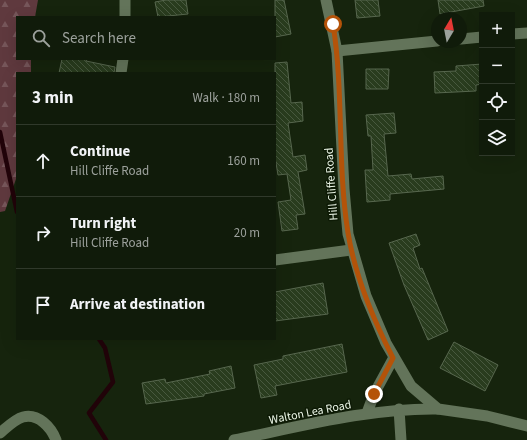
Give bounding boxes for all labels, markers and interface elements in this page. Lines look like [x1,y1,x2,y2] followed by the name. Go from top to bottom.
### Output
[431,12,467,48] north arrow
[479,12,515,156] map controls
[479,12,515,48] button: +
[324,15,342,33] route start
[16,16,276,60] search box
[30,27,52,49] icon: search
[62,28,136,49] text: Search here
[479,48,515,84] button: −
[479,84,515,120] button: locate
[32,86,73,110] text: 3 min
[192,89,260,107] text: Walk · 180 m
[479,120,515,156] button: layers
[70,141,130,162] text: Continue
[320,147,343,221] street label: Hill Cliffe Road
[32,150,54,172] icon: ahead
[227,152,260,170] text: 160 m
[70,162,149,180] text: Hill Cliffe Road
[70,213,136,234] text: Turn right
[32,222,54,244] icon: right
[234,224,260,242] text: 20 m
[70,234,149,252] text: Hill Cliffe Road
[32,294,54,316] icon: arrive
[70,294,205,315] text: Arrive at destination
[365,385,383,403] route end
[268,396,353,429] street label: Walton Lea Road

